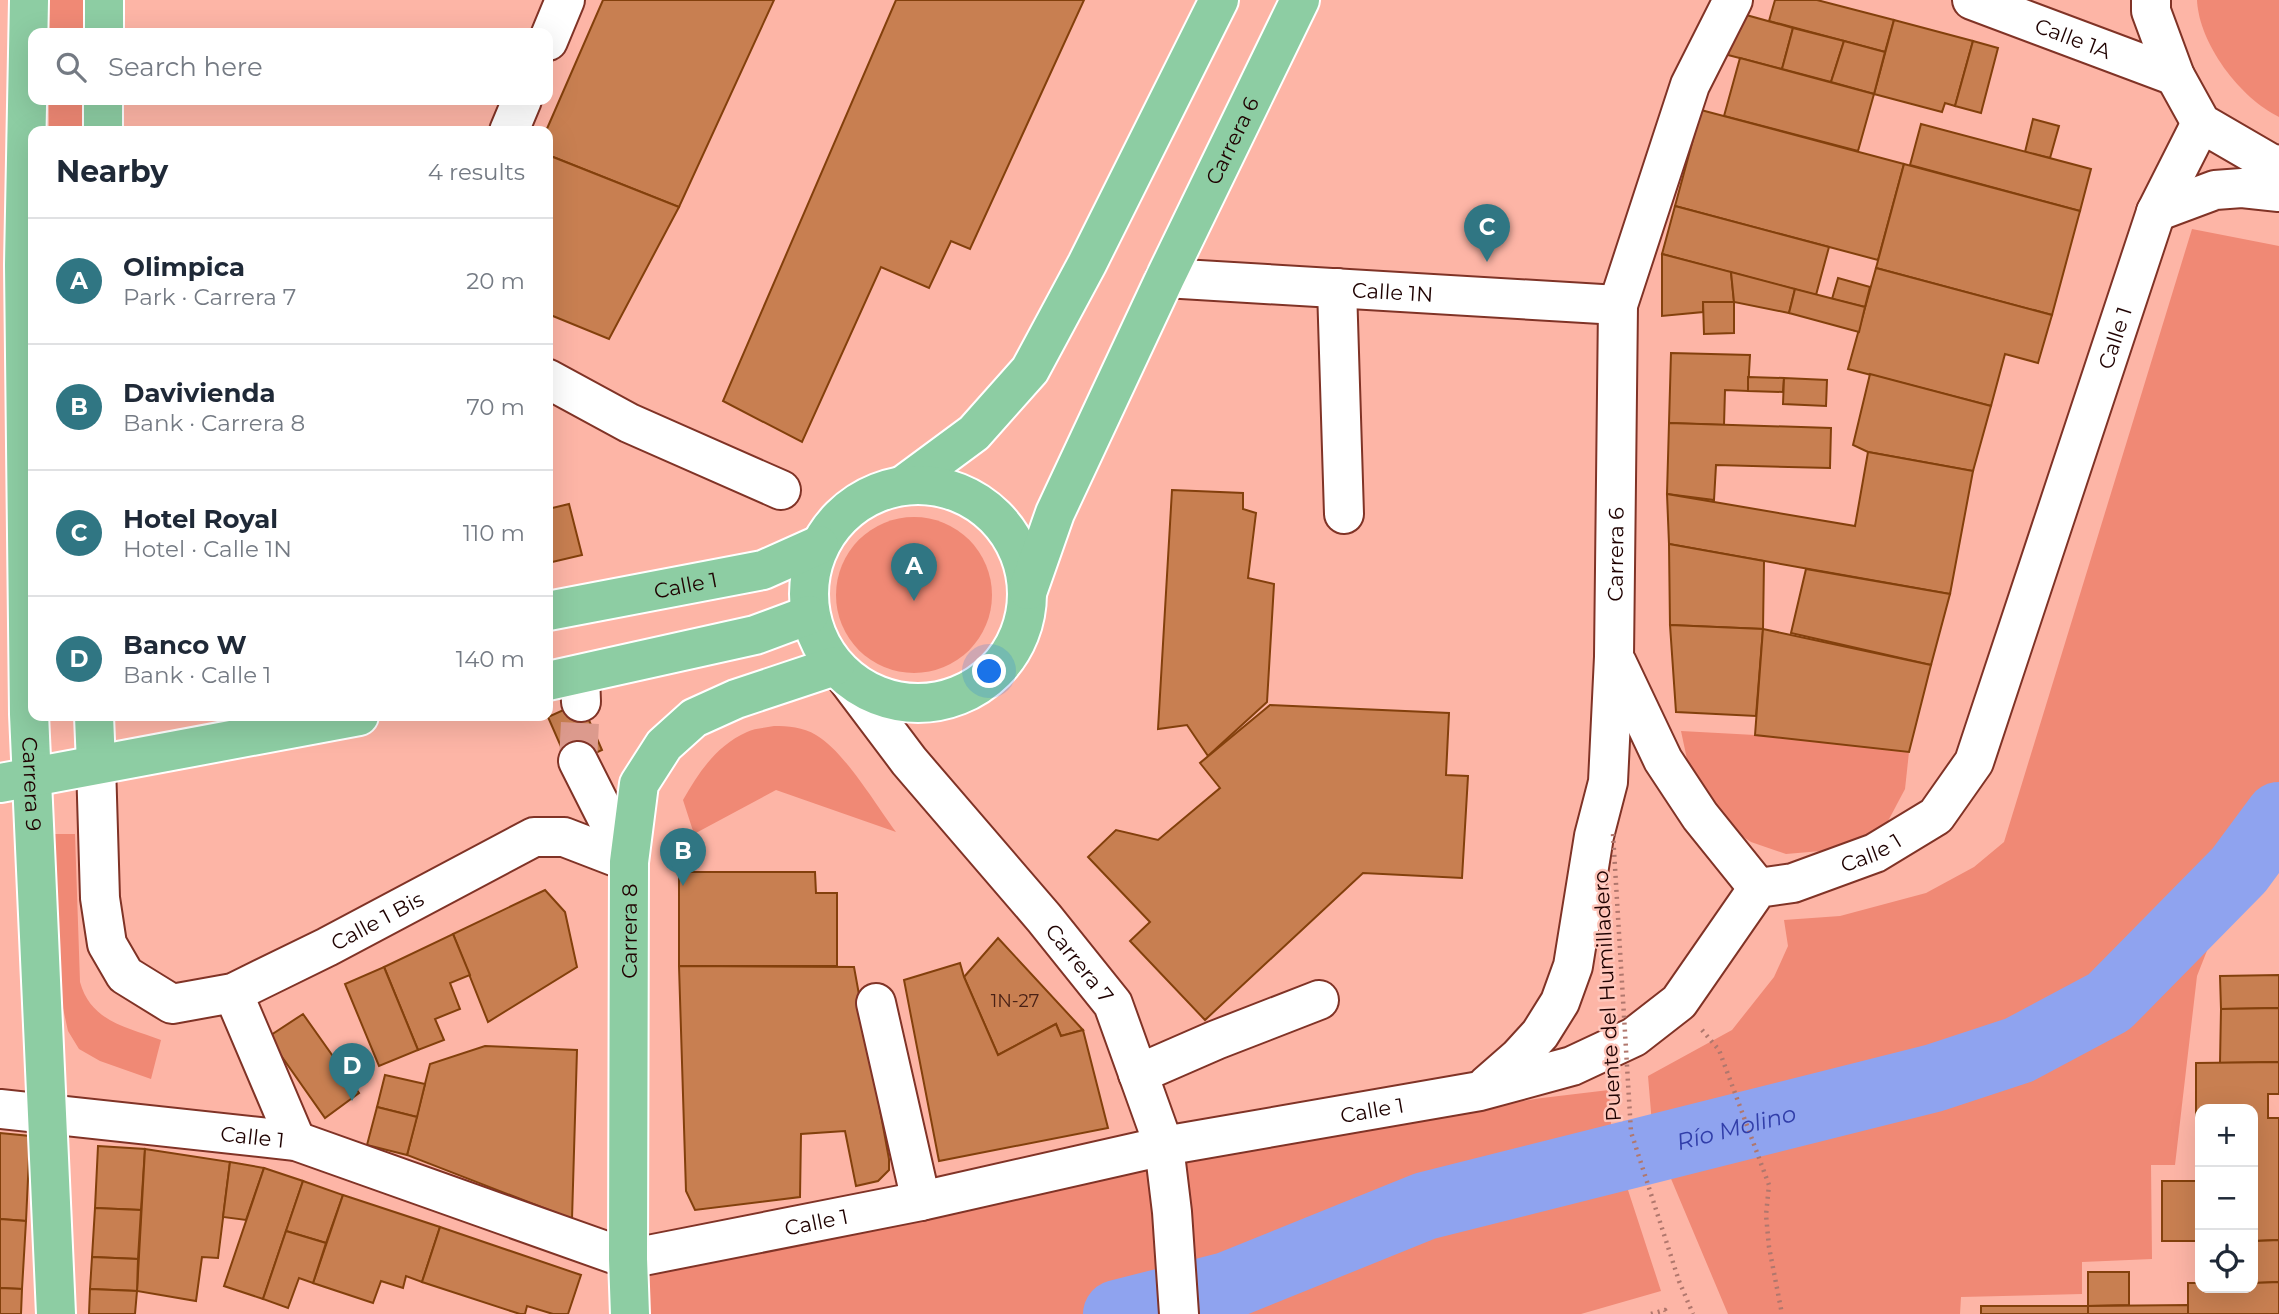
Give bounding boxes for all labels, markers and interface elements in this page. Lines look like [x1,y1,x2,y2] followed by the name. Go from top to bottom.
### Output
[2032,12,2116,64] street label: Calle 1A
[28,28,553,105] search box
[52,48,90,86] icon: search
[108,51,263,83] text: Search here
[1200,92,1264,188] street label: Carrera 6
[56,153,168,190] text: Nearby
[428,158,525,186] text: 4 results
[1464,204,1510,262] pin: C
[123,251,245,283] text: Olimpica
[70,267,88,295] text: A
[466,267,525,295] text: 20 m
[1351,277,1434,306] street label: Calle 1N
[123,283,296,311] text: Park · Carrera 7
[2092,303,2136,372] street label: Calle 1
[123,377,276,409] text: Davivienda
[70,393,88,421] text: B
[466,393,525,421] text: 70 m
[123,409,305,437] text: Bank · Carrera 8
[123,503,278,535] text: Hotel Royal
[1602,507,1628,602] street label: Carrera 6
[71,519,87,547] text: C
[463,519,525,547] text: 110 m
[123,535,292,563] text: Hotel · Calle 1N
[891,543,937,601] pin: A
[652,566,719,603] street label: Calle 1
[123,629,247,661] text: Banco W
[70,645,89,673] text: D
[456,645,525,673] text: 140 m
[972,654,1006,688] your location
[123,661,271,689] text: Bank · Calle 1
[18,736,47,832] street label: Carrera 9
[660,828,706,886] pin: B
[1837,828,1906,877] street label: Calle 1
[1588,870,1626,1122] street label: Puente del Humilladero
[616,883,641,979] street label: Carrera 8
[326,886,428,955] street label: Calle 1 Bis
[1041,918,1119,1007] street label: Carrera 7
[991,990,1039,1012] house number: 1N-27
[329,1043,375,1101] pin: D
[1338,1092,1406,1128] street label: Calle 1
[1674,1099,1799,1156] water label: Río Molino
[2195,1104,2258,1293] map controls
[2195,1104,2258,1167] button: +
[219,1120,286,1152] street label: Calle 1
[2195,1167,2258,1230] button: −
[782,1203,850,1240] street label: Calle 1
[2195,1230,2258,1293] button: locate

